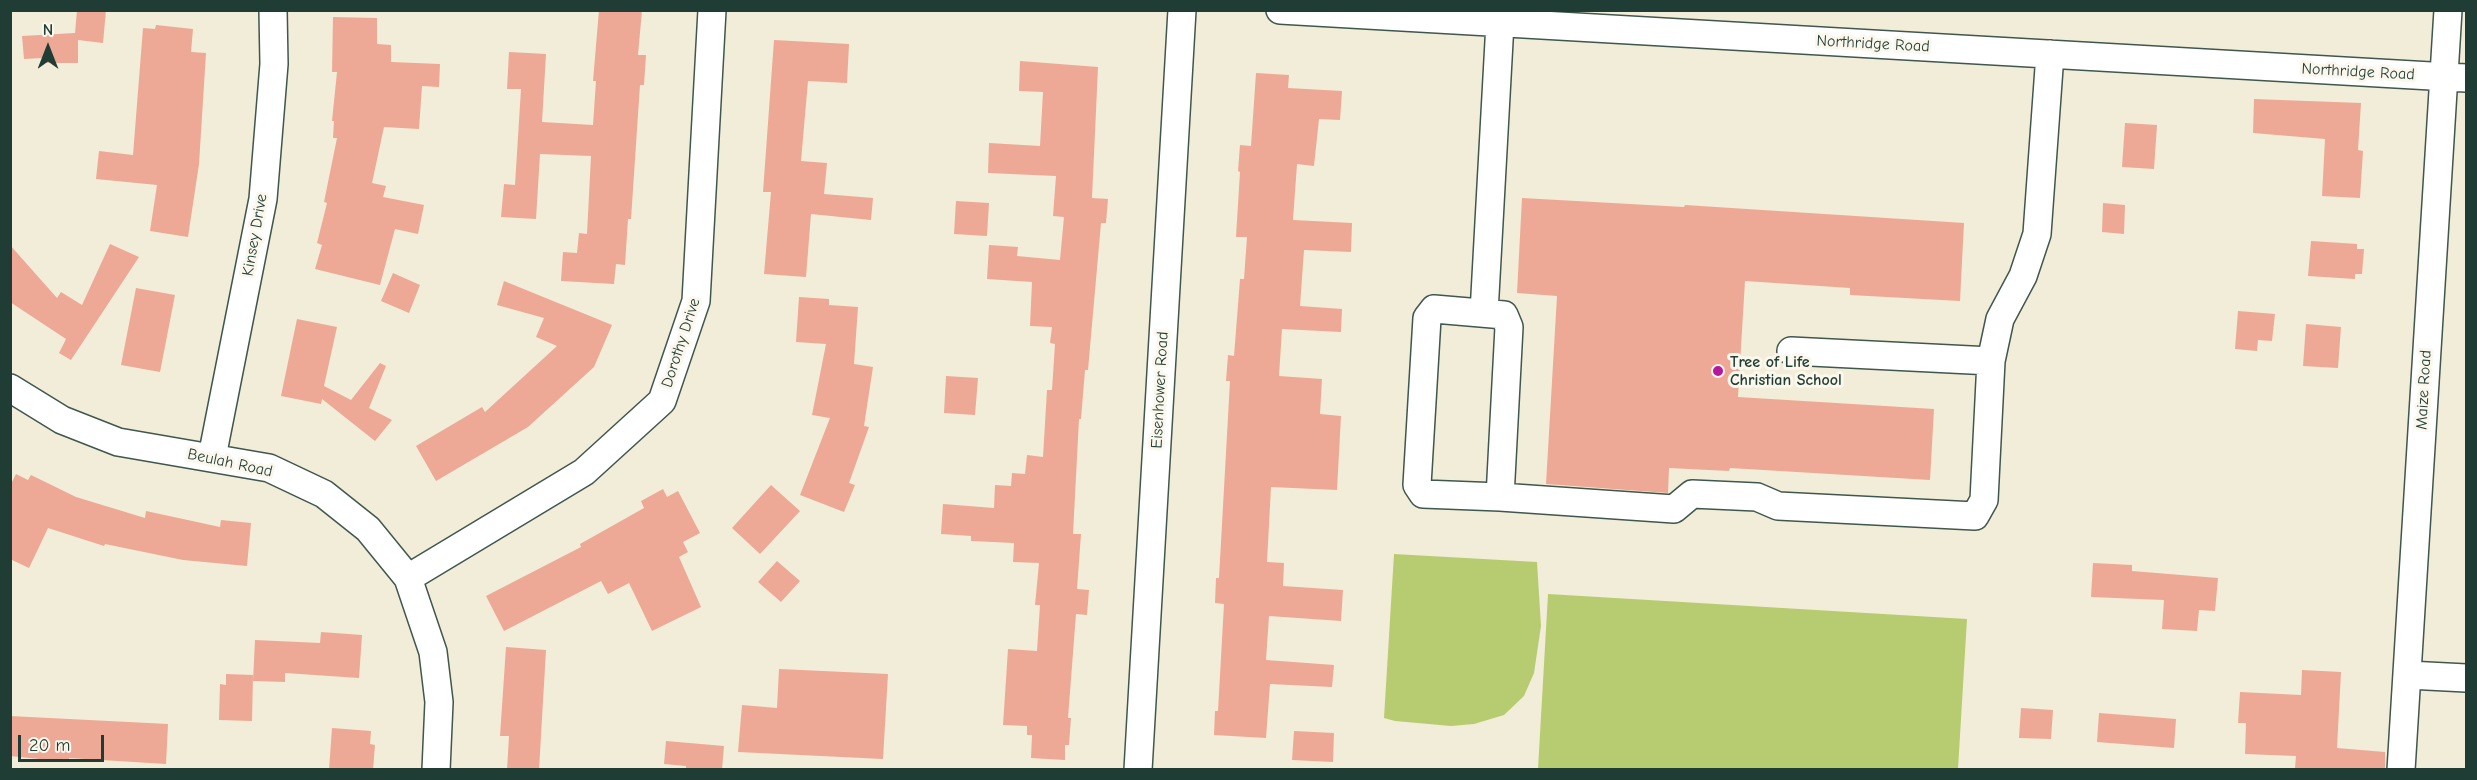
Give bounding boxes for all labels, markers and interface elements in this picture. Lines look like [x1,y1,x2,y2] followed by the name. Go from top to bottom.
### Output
[18,18,78,78] north arrow
[43,21,53,39] text: N
[1816,31,1930,57] street label: Northridge Road
[2301,59,2415,85] street label: Northridge Road
[238,192,272,278] street label: Kinsey Drive
[657,296,705,390] street label: Dorothy Drive
[1147,331,1173,449] street label: Eisenhower Road
[2412,350,2436,430] street label: Maize Road
[1730,352,1842,390] place label: Tree of Life Christian School
[1711,364,1725,378] marker: Tree of Life Christian School
[186,445,274,481] street label: Beulah Road
[21,723,106,761] scale bar
[29,735,70,756] text: 20 m

